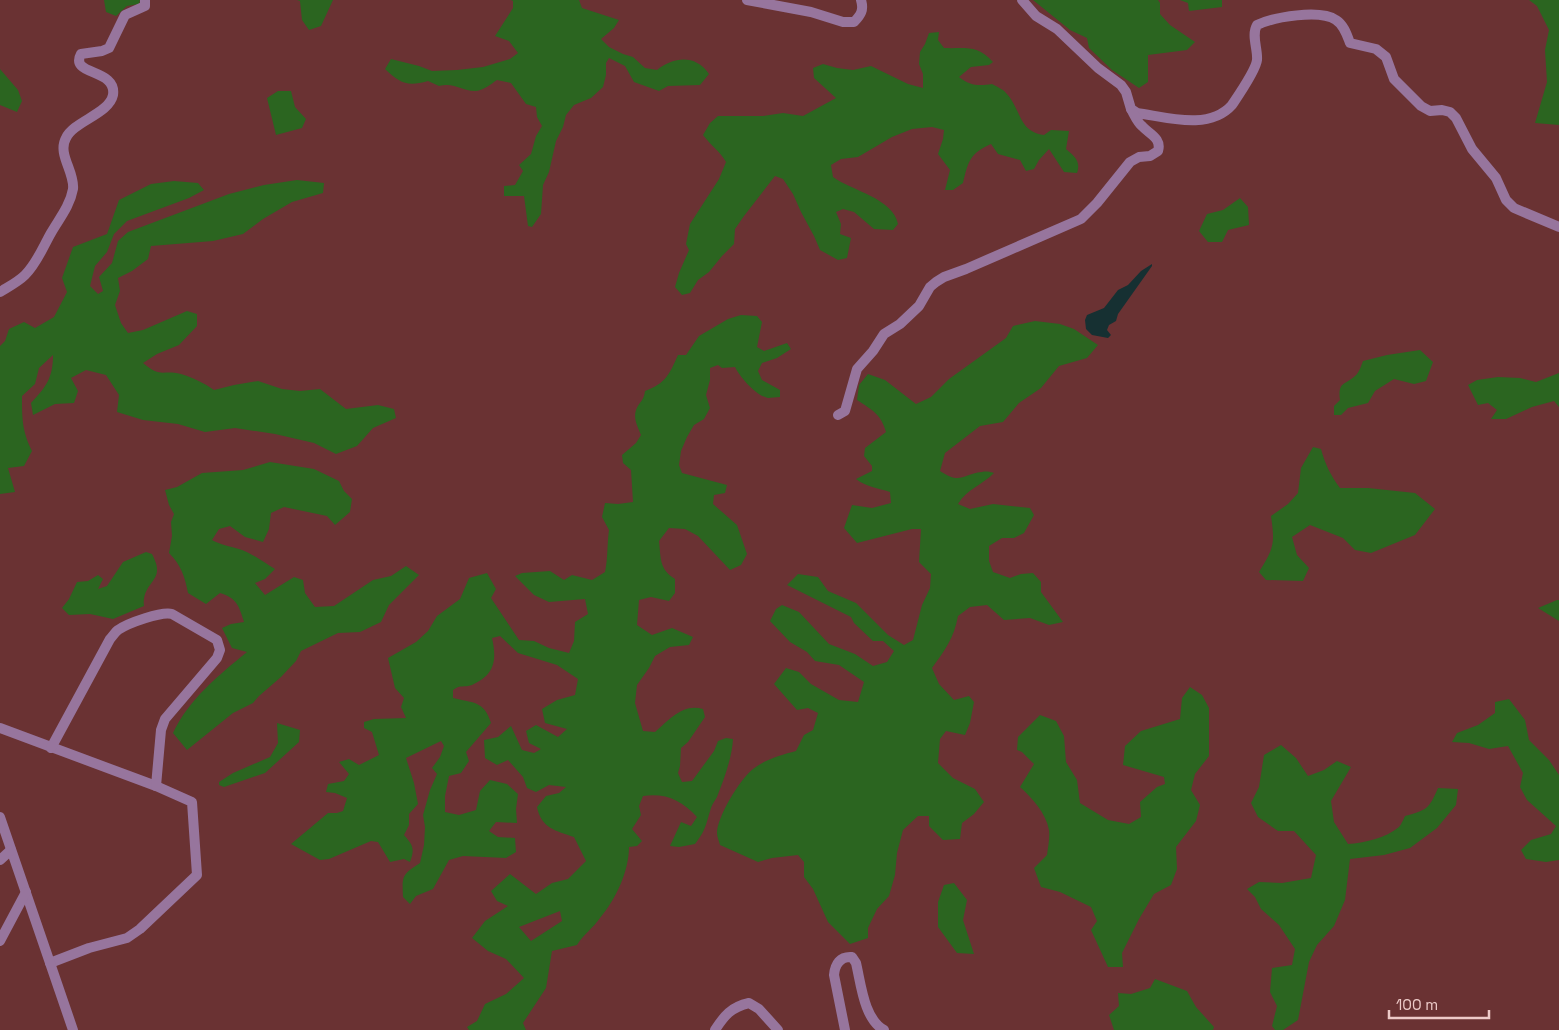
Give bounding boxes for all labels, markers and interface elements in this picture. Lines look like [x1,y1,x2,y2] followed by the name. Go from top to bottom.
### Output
[1389,988,1489,1020] scale bar
[1396,995,1438,1014] text: 100 m

